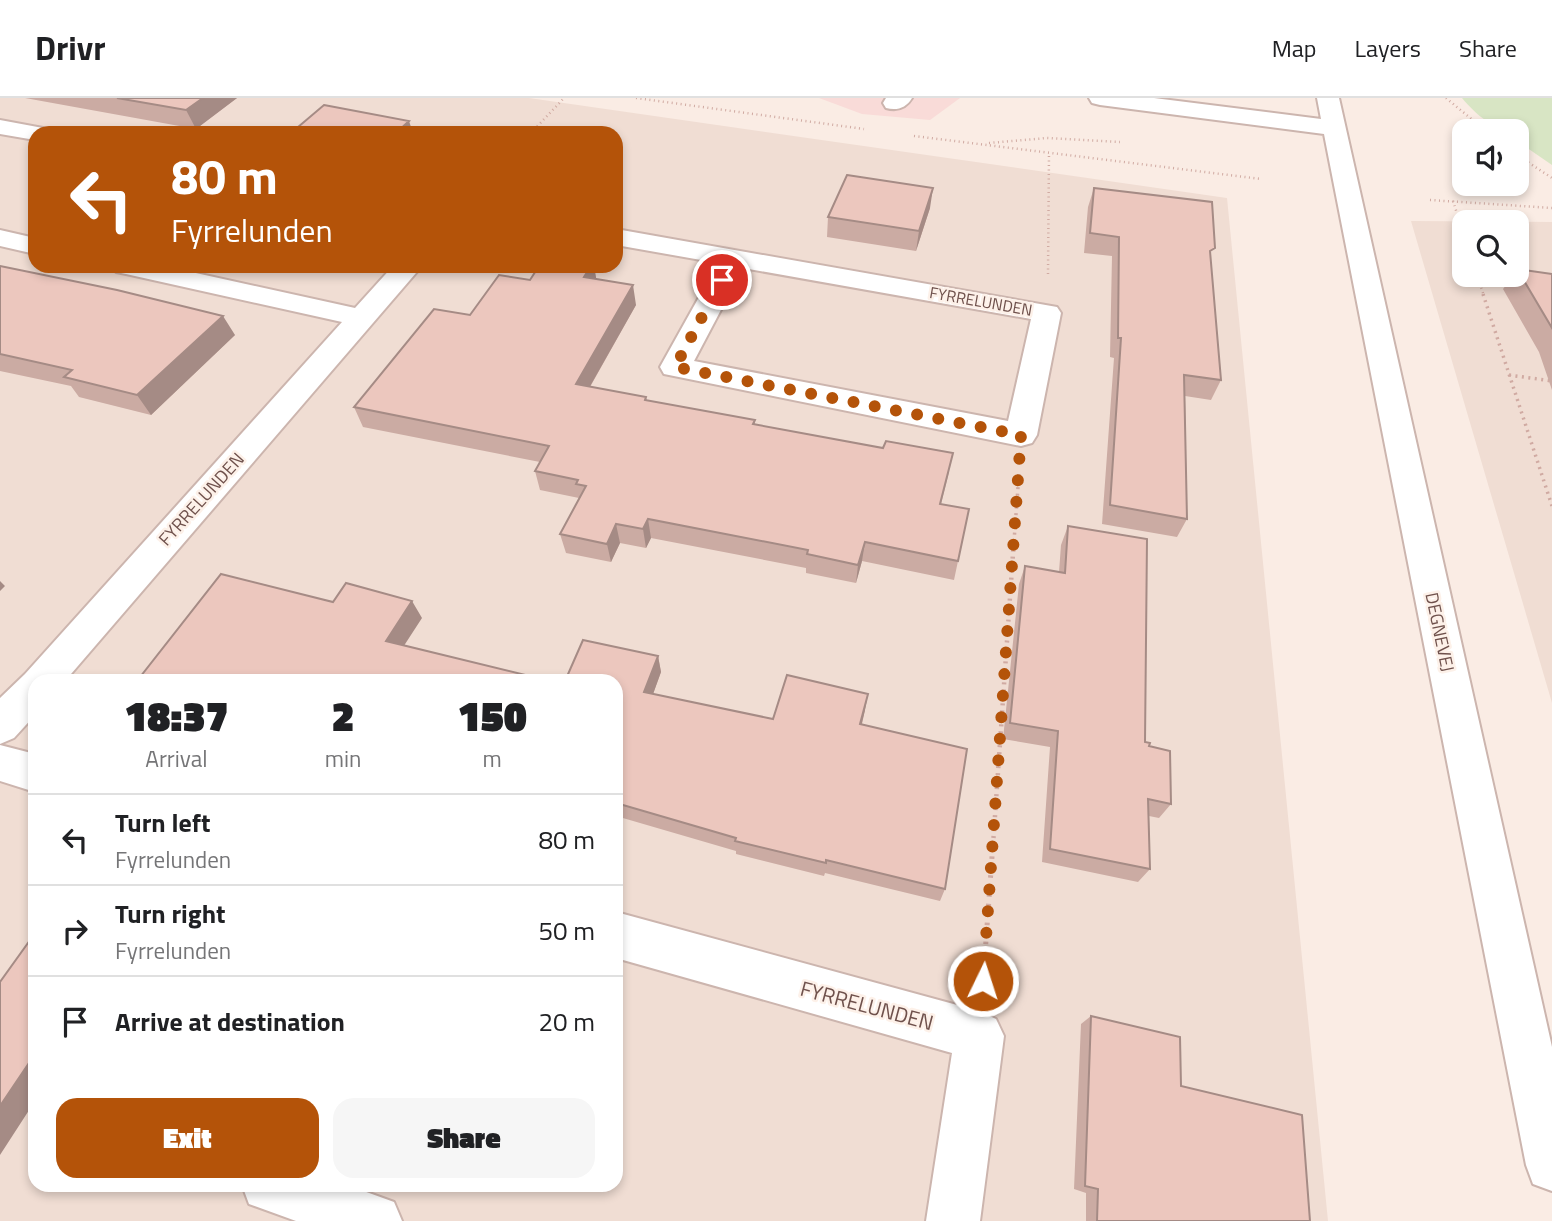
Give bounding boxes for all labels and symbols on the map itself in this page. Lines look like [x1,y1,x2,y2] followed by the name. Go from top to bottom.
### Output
[692,250,752,310] pin
[928,280,1034,322] street label: FYRRELUNDEN
[152,446,250,552] street label: FYRRELUNDEN
[1418,590,1462,674] street label: DEGNEVEJ
[946,944,1020,1018] position arrow
[797,972,937,1038] street label: FYRRELUNDEN

